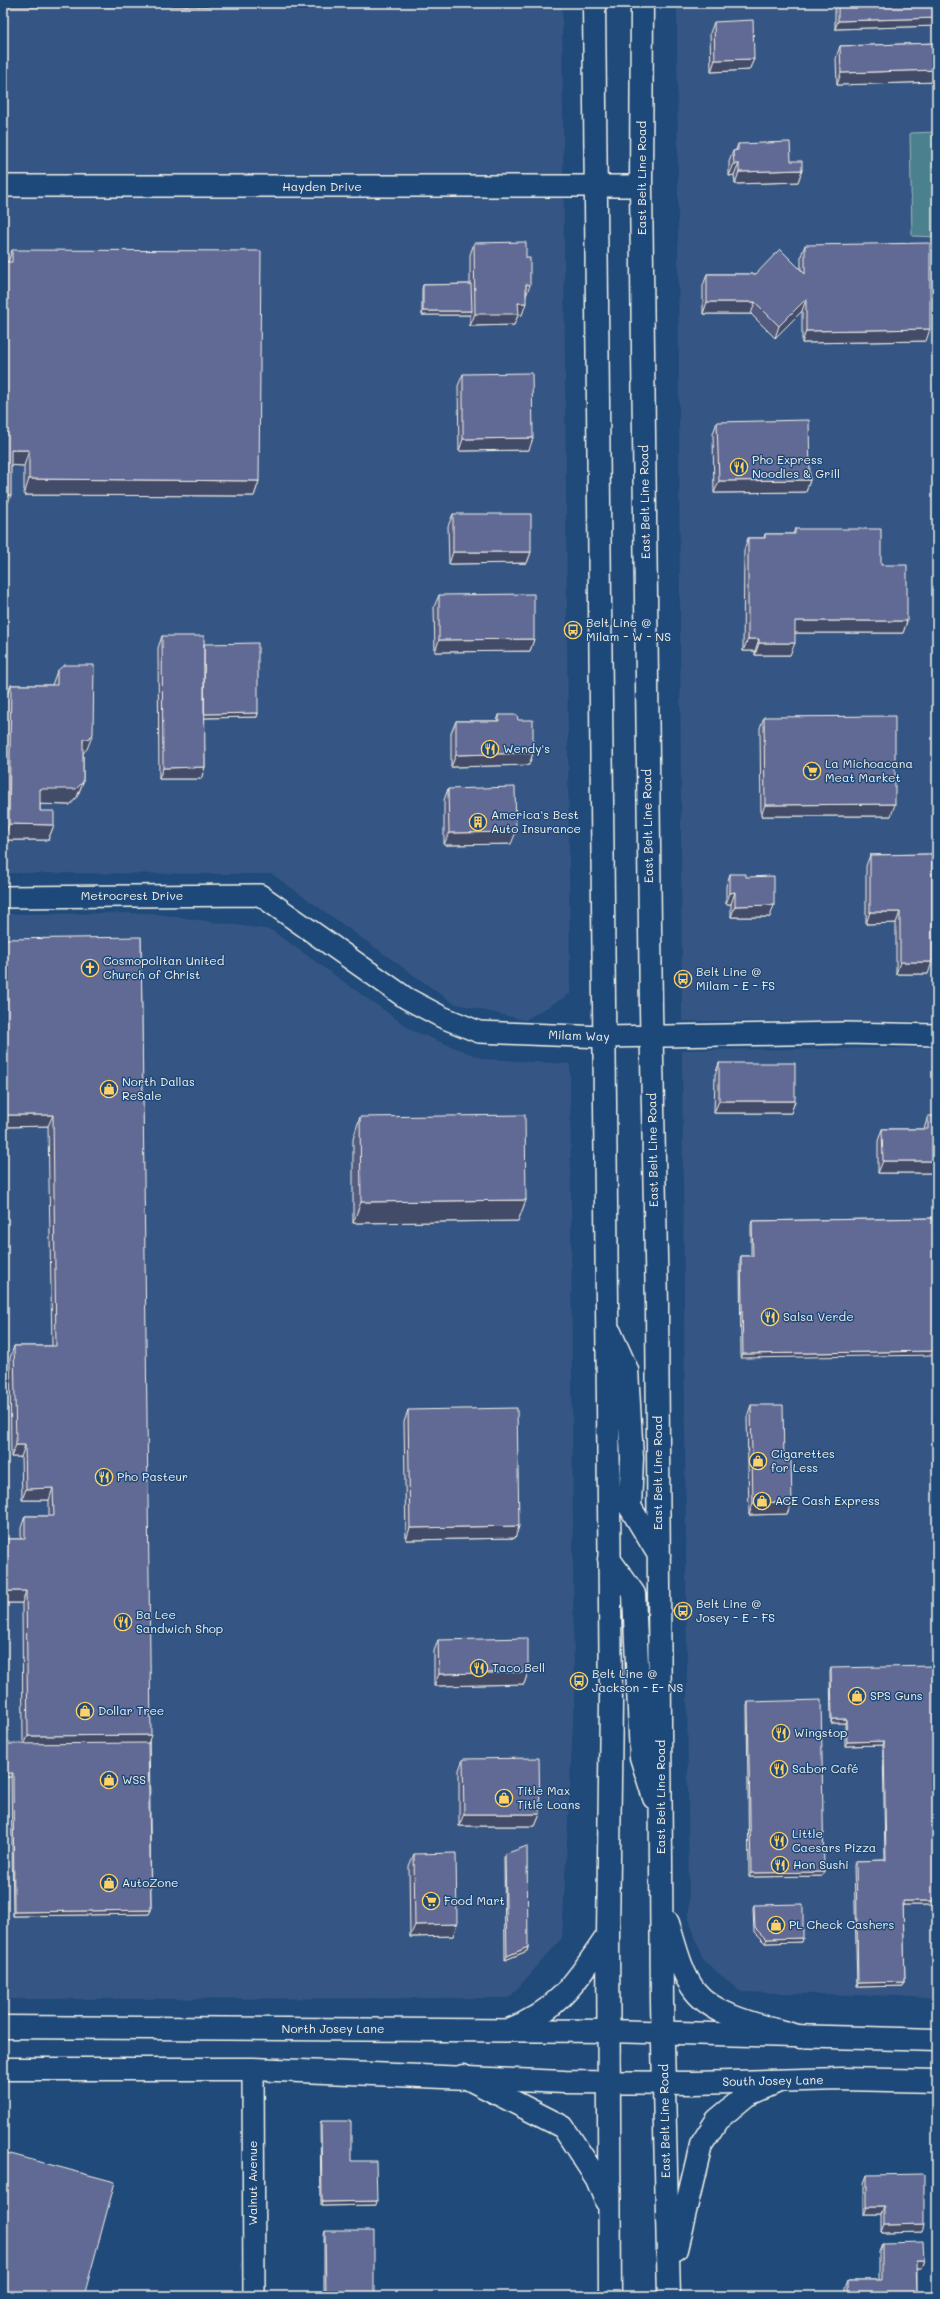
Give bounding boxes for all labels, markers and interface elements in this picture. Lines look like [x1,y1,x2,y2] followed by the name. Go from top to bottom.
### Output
[633,121,649,235] street label: East Belt Line Road
[282,178,362,194] street label: Hayden Drive
[635,444,653,559] street label: East Belt Line Road
[752,451,840,481] place label: Pho Express Noodles & Grill
[729,457,749,477] restaurant icon: Pho Express Noodles & Grill
[586,614,671,644] place label: Belt Line @ Milam - W - NS
[563,620,583,640] bus stop icon: Belt Line @ Milam - W - NS
[480,739,500,759] restaurant icon: Wendy's
[503,740,550,756] place label: Wendy's
[825,755,913,785] place label: La Michoacana Meat Market
[802,761,822,781] supermarket icon: La Michoacana Meat Market
[638,768,656,883] street label: East Belt Line Road
[491,806,581,836] place label: America's Best Auto Insurance
[468,812,488,832] building icon: America's Best Auto Insurance
[81,887,183,903] street label: Metrocrest Drive
[103,952,225,982] place label: Cosmopolitan United Church of Christ
[80,958,100,978] church icon: Cosmopolitan United Church of Christ
[696,963,775,993] place label: Belt Line @ Milam - E - FS
[673,969,693,989] bus stop icon: Belt Line @ Milam - E - FS
[548,1026,610,1044] street label: Milam Way
[122,1073,195,1103] place label: North Dallas ReSale
[99,1079,119,1099] shop icon: North Dallas ReSale
[643,1092,661,1207] street label: East Belt Line Road
[760,1307,780,1327] restaurant icon: Salsa Verde
[783,1308,854,1324] place label: Salsa Verde
[649,1416,665,1530] street label: East Belt Line Road
[771,1445,835,1475] place label: Cigarettes for Less
[748,1451,768,1471] shop icon: Cigarettes for Less
[94,1467,114,1487] restaurant icon: Pho Pasteur
[117,1468,188,1484] place label: Pho Pasteur
[752,1491,772,1511] shop icon: ACE Cash Express
[775,1492,880,1508] place label: ACE Cash Express
[696,1595,775,1625] place label: Belt Line @ Josey - E - FS
[673,1601,693,1621] bus stop icon: Belt Line @ Josey - E - FS
[136,1606,223,1636] place label: Ba Lee Sandwich Shop
[113,1612,133,1632] restaurant icon: Ba Lee Sandwich Shop
[469,1658,489,1678] restaurant icon: Taco Bell
[492,1659,545,1675] place label: Taco Bell
[592,1665,683,1695] place label: Belt Line @ Jackson - E- NS
[569,1671,589,1691] bus stop icon: Belt Line @ Jackson - E- NS
[847,1686,867,1706] shop icon: SPS Guns
[870,1687,923,1703] place label: SPS Guns
[75,1701,95,1721] shop icon: Dollar Tree
[98,1702,164,1718] place label: Dollar Tree
[771,1723,791,1743] restaurant icon: Wingstop
[794,1724,847,1740] place label: Wingstop
[652,1740,668,1854] street label: East Belt Line Road
[769,1759,789,1779] restaurant icon: Sabor Café
[792,1760,859,1776] place label: Sabor Café
[99,1770,119,1790] shop icon: WSS
[122,1771,146,1787] place label: WSS
[517,1782,580,1812] place label: Title Max Title Loans
[494,1788,514,1808] shop icon: Title Max Title Loans
[792,1825,876,1855] place label: Little Caesars Pizza
[769,1831,789,1851] restaurant icon: Little Caesars Pizza
[770,1855,790,1875] restaurant icon: Hon Sushi
[793,1856,849,1872] place label: Hon Sushi
[99,1873,119,1893] shop icon: AutoZone
[122,1874,179,1890] place label: AutoZone
[421,1891,441,1911] supermarket icon: Food Mart
[444,1892,505,1908] place label: Food Mart
[766,1915,786,1935] shop icon: PL Check Cashers
[789,1916,895,1932] place label: PL Check Cashers
[282,2020,384,2036] street label: North Josey Lane
[655,2063,673,2178] street label: East Belt Line Road
[722,2071,824,2089] street label: South Josey Lane
[244,2141,260,2225] street label: Walnut Avenue

